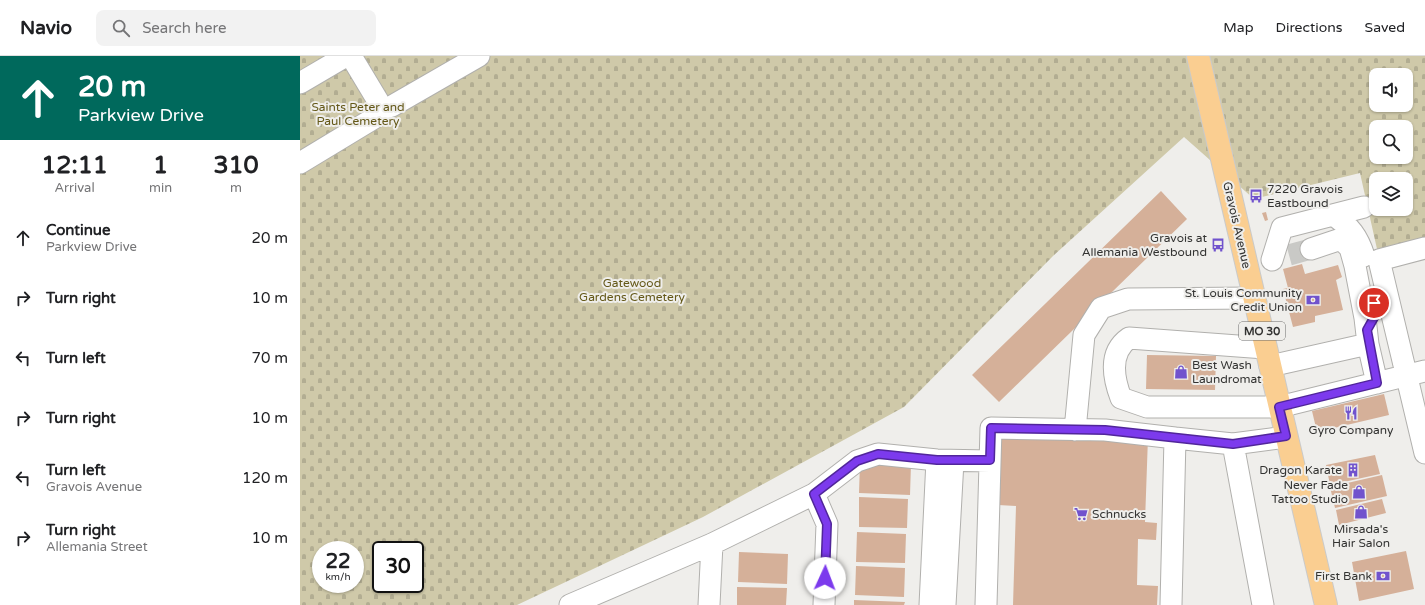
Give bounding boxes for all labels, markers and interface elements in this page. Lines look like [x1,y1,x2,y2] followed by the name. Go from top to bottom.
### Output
[96,10,376,46] search box
[20,17,72,39] text: Navio
[110,17,132,39] icon: search
[142,19,226,37] text: Search here
[1223,19,1254,36] text: Map
[1276,19,1343,36] text: Directions
[1365,19,1405,36] text: Saved
[1369,68,1413,216] map controls
[1369,68,1413,112] button: sound
[78,70,146,104] text: 20 m
[12,72,64,124] icon: ahead
[311,100,405,128] park label: Saints Peter and Paul Cemetery
[78,104,204,126] text: Parkview Drive
[1369,120,1413,164] button: search
[41,151,108,180] text: 12:11
[153,151,168,180] text: 1
[213,151,259,180] text: 310
[1369,172,1413,216] button: layers
[54,180,95,196] text: Arrival
[149,180,172,196] text: min
[230,180,242,196] text: m
[1220,180,1254,270] street label: Gravois Avenue
[1267,182,1343,210] place label: 7220 Gravois Eastbound
[1248,188,1264,204] bus stop icon: 7220 Gravois Eastbound
[46,221,110,239] text: Continue
[12,227,34,249] icon: ahead
[251,229,288,247] text: 20 m
[1082,231,1207,259] place label: Gravois at Allemania Westbound
[1210,237,1226,253] bus stop icon: Gravois at Allemania Westbound
[46,239,137,255] text: Parkview Drive
[579,276,685,304] park label: Gatewood Gardens Cemetery
[1185,286,1303,314] place label: St. Louis Community Credit Union
[1357,286,1391,320] pin
[12,287,34,309] icon: right
[46,289,116,307] text: Turn right
[251,289,288,307] text: 10 m
[1305,292,1321,308] bank icon: St. Louis Community Credit Union
[1363,292,1385,314] icon: arrive
[1239,322,1285,340] road number: MO 30
[12,347,34,369] icon: left
[46,349,106,367] text: Turn left
[251,349,288,367] text: 70 m
[1192,358,1262,386] place label: Best Wash Laundromat
[1173,364,1189,380] shop icon: Best Wash Laundromat
[1343,405,1359,421] restaurant icon: Gyro Company
[12,407,34,429] icon: right
[46,409,116,427] text: Turn right
[251,409,288,427] text: 10 m
[1309,423,1394,437] place label: Gyro Company
[46,461,106,479] text: Turn left
[1345,462,1361,478] building icon: Dragon Karate
[1259,463,1342,477] place label: Dragon Karate
[12,467,34,489] icon: left
[242,469,288,487] text: 120 m
[1271,478,1348,506] place label: Never Fade Tattoo Studio
[46,479,142,495] text: Gravois Avenue
[1351,484,1367,500] shop icon: Never Fade Tattoo Studio
[1353,504,1369,520] shop icon: Mirsada's Hair Salon
[1073,506,1089,522] supermarket icon: Schnucks
[1092,507,1147,521] place label: Schnucks
[46,521,116,539] text: Turn right
[1332,522,1390,550] place label: Mirsada's Hair Salon
[12,527,34,549] icon: right
[251,529,288,547] text: 10 m
[46,539,148,555] text: Allemania Street
[372,541,424,593] speed limit sign: 30
[325,550,351,574] text: 22
[804,557,846,599] position arrow
[1375,568,1391,584] bank icon: First Bank
[1315,569,1372,583] place label: First Bank
[325,571,351,583] text: km/h

